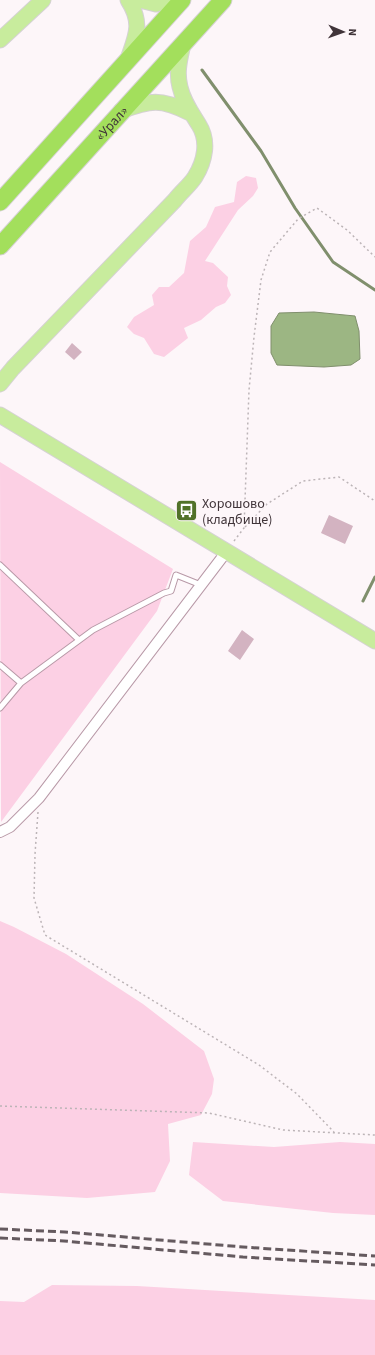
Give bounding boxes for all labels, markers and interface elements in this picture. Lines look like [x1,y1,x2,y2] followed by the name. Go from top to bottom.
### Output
[323,12,363,52] north arrow
[345,28,360,36] text: N
[91,102,133,145] street label: «Урал»
[202,494,273,530] place label: Хорошово (кладбище)
[173,498,199,524] bus stop icon: Хорошово (кладбище)

